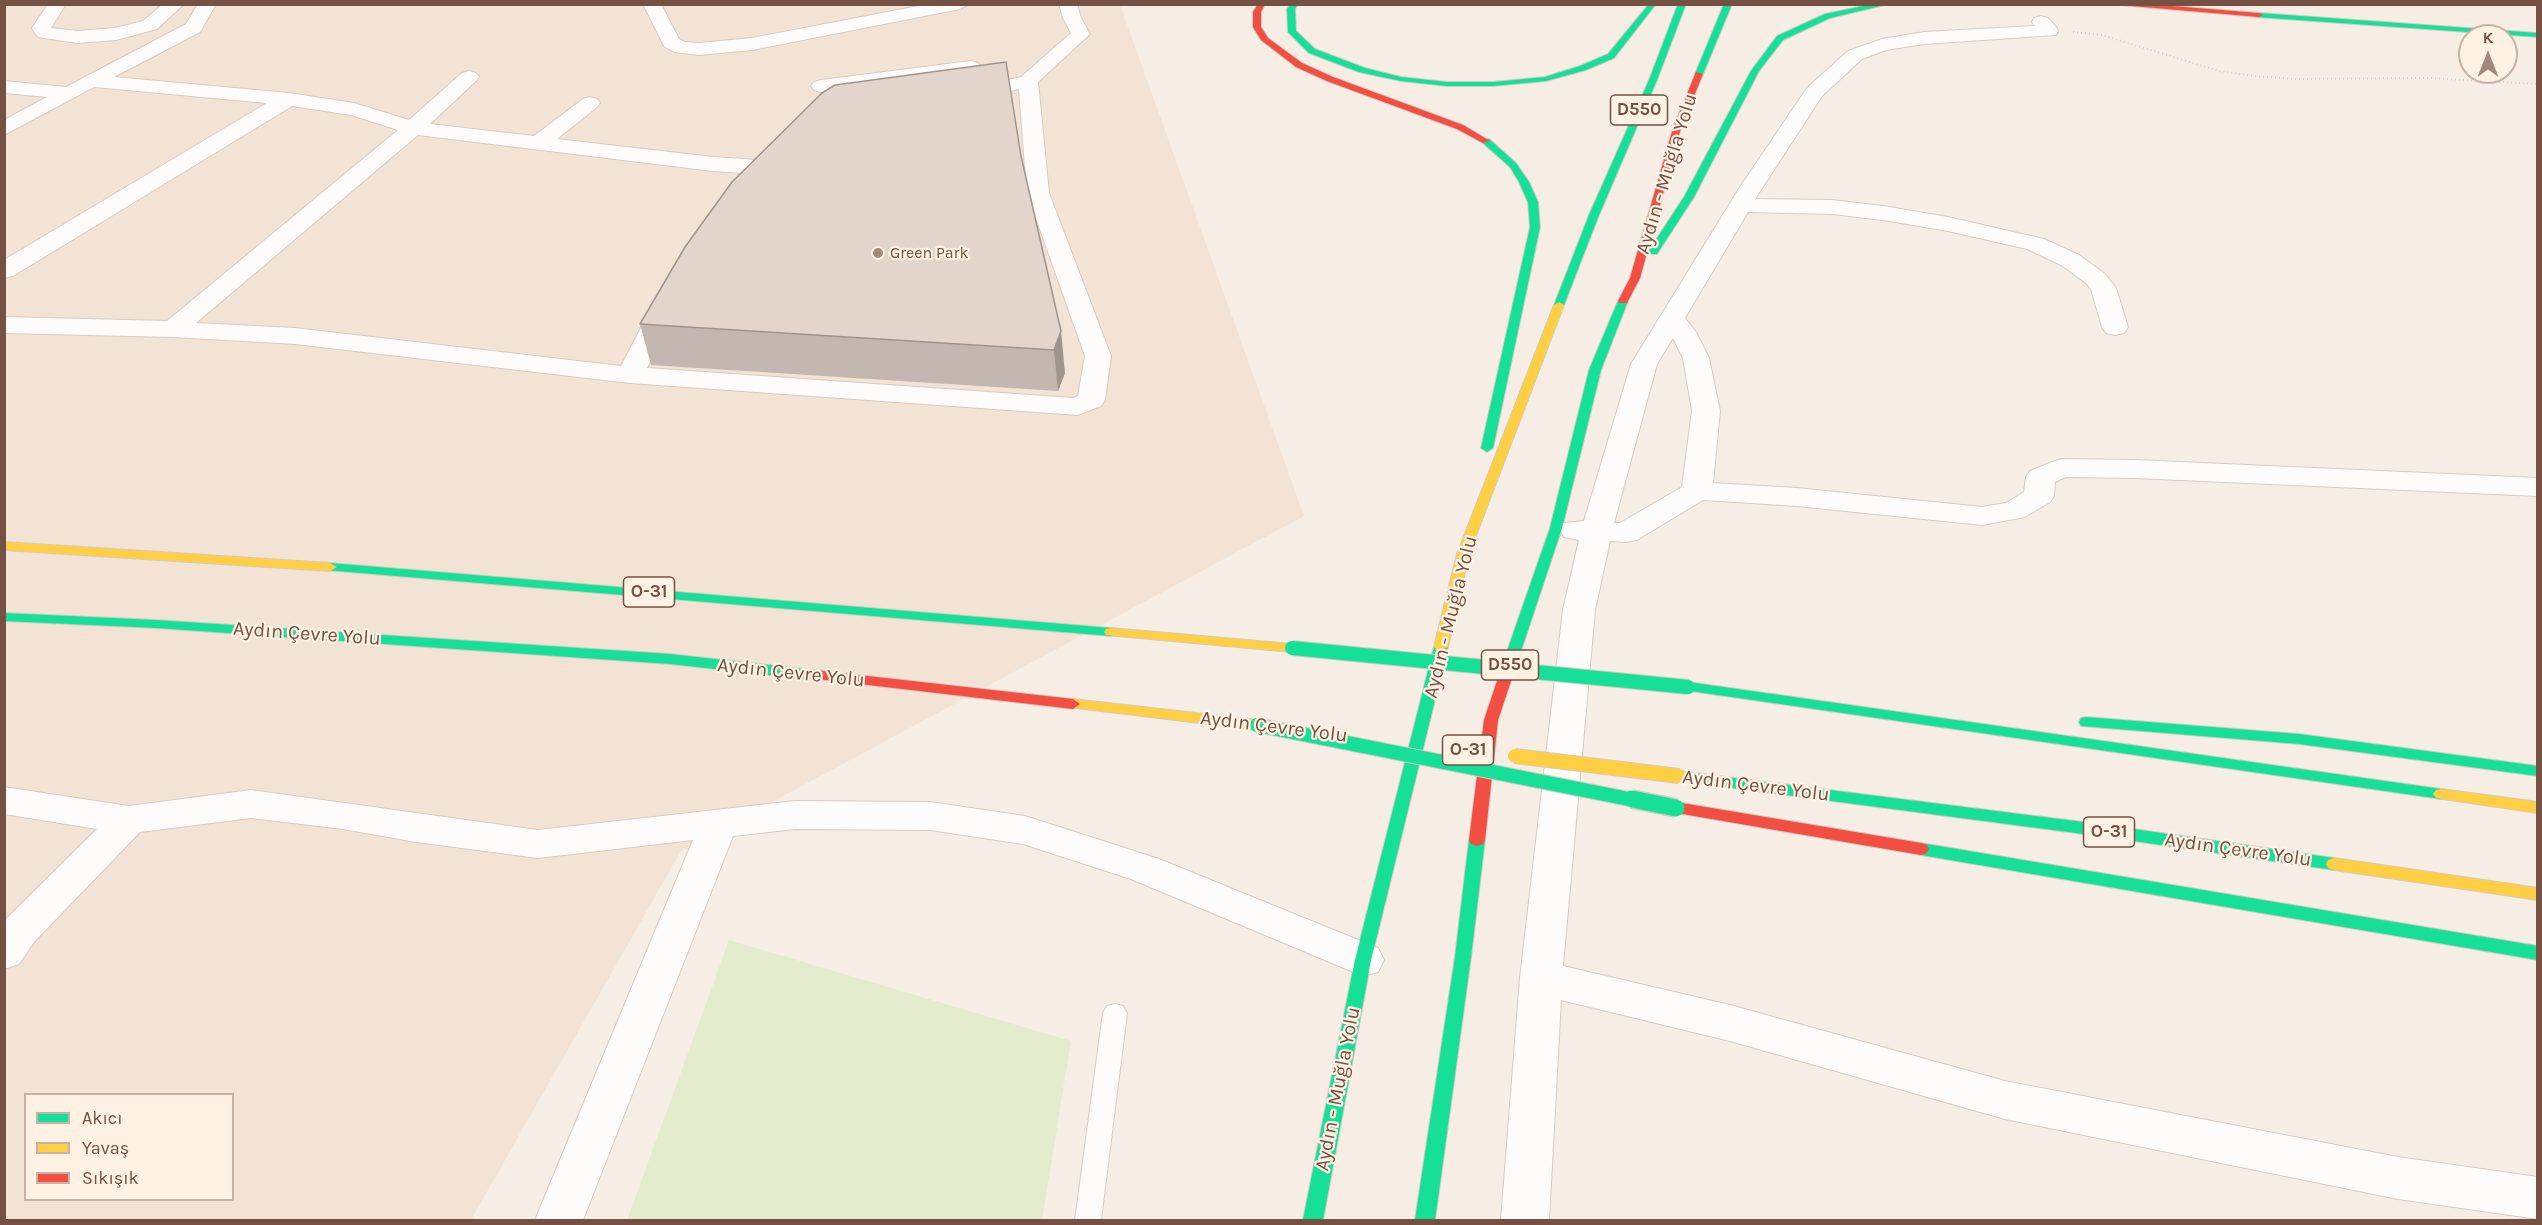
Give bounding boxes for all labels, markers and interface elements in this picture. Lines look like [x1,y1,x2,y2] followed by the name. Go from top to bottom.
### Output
[2458,24,2518,84] north arrow
[2483,28,2493,47] text: K
[1631,91,1703,257] street label: Aydın - Muğla Yolu
[1610,95,1668,125] road number: D550
[890,243,968,263] place label: Green Park
[871,246,885,260] marker: Green Park
[1419,533,1483,701] street label: Aydın - Muğla Yolu
[624,577,674,607] road number: O-31
[232,617,382,651] street label: Aydın Çevre Yolu
[1482,650,1538,680] road number: D550
[716,653,866,693] street label: Aydın Çevre Yolu
[1199,706,1349,748] street label: Aydın Çevre Yolu
[1442,735,1494,765] road number: O-31
[1681,765,1831,807] street label: Aydın Çevre Yolu
[2084,817,2134,847] road number: O-31
[2163,828,2313,872] street label: Aydın Çevre Yolu
[1310,1005,1366,1173] street label: Aydın - Muğla Yolu
[24,1093,234,1201] legend
[82,1107,123,1129] text: Akıcı
[82,1137,129,1159] text: Yavaş
[82,1167,139,1189] text: Sıkışık

